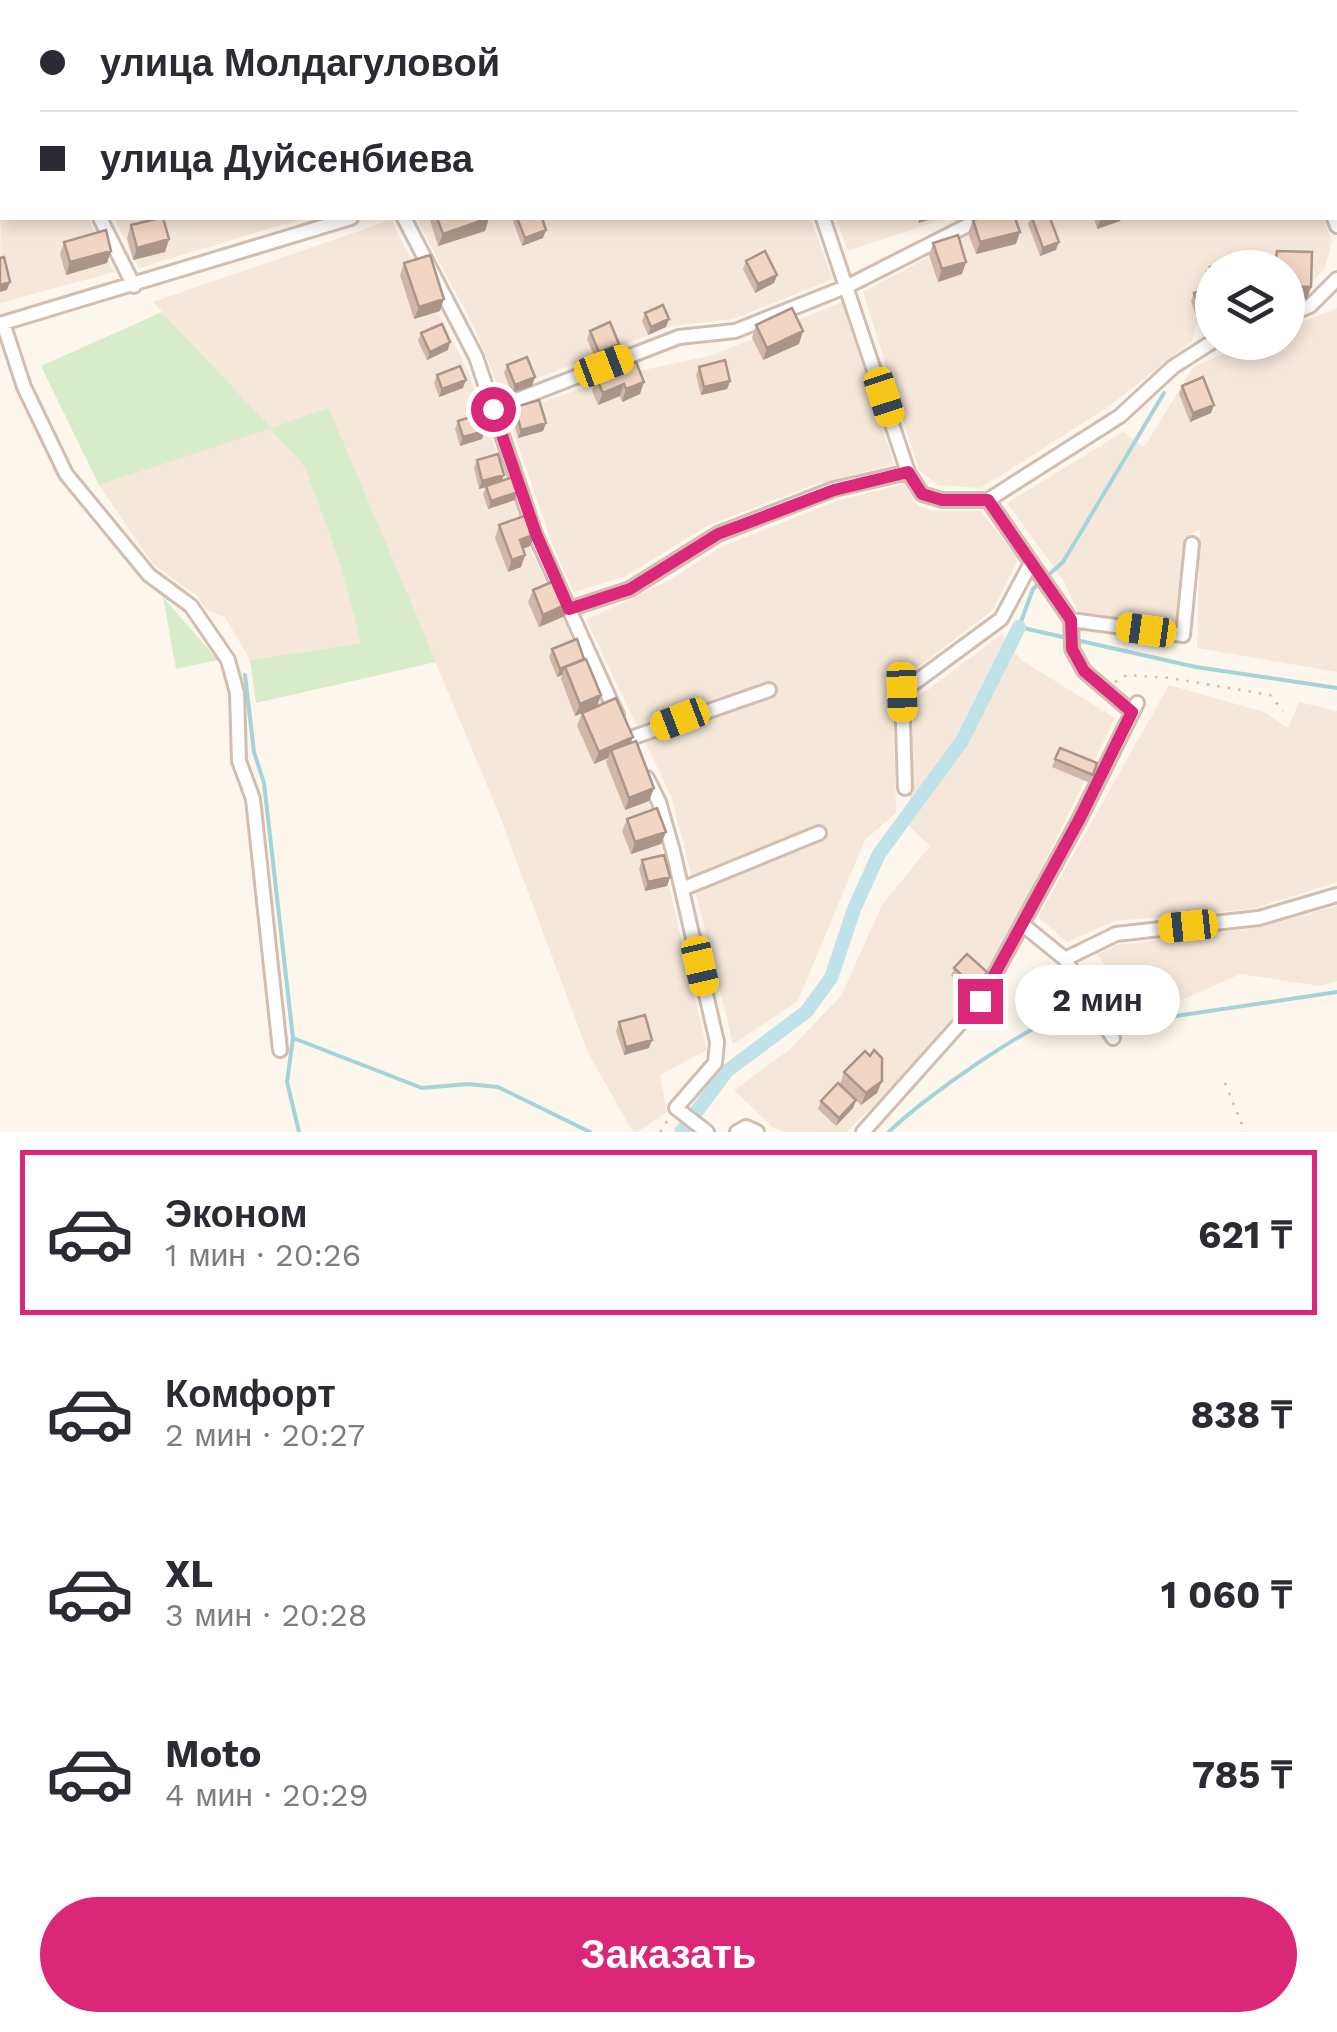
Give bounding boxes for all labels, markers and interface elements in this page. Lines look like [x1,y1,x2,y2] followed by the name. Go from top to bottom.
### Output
[100,41,500,85] text: улица Молдагуловой
[100,137,473,181] text: улица Дуйсенбиева
[1195,250,1305,360] map controls
[1195,250,1305,360] button: layers
[571,341,637,391] car
[860,364,908,430] car
[471,387,516,432] route start
[1114,611,1178,649] car
[886,661,918,723] car
[647,694,713,744] car
[1157,908,1219,944] car
[679,933,721,999] car
[1015,966,1180,1036] callout: 2 мин
[958,979,1003,1024] route end
[1052,981,1143,1019] text: 2 мин
[45,1188,135,1278] icon: car
[165,1192,308,1236] text: Эконом
[1198,1213,1292,1257] text: 621 ₸
[165,1236,361,1274] text: 1 мин · 20:26
[45,1368,135,1458] icon: car
[165,1372,336,1416] text: Комфорт
[1191,1393,1292,1437] text: 838 ₸
[165,1416,365,1454] text: 2 мин · 20:27
[45,1548,135,1638] icon: car
[165,1552,213,1596] text: XL
[1161,1573,1292,1617] text: 1 060 ₸
[165,1596,368,1634] text: 3 мин · 20:28
[45,1728,135,1818] icon: car
[165,1732,261,1776] text: Moto
[1192,1753,1292,1797] text: 785 ₸
[165,1776,369,1814] text: 4 мин · 20:29
[40,1897,1297,2012] button: Заказать

